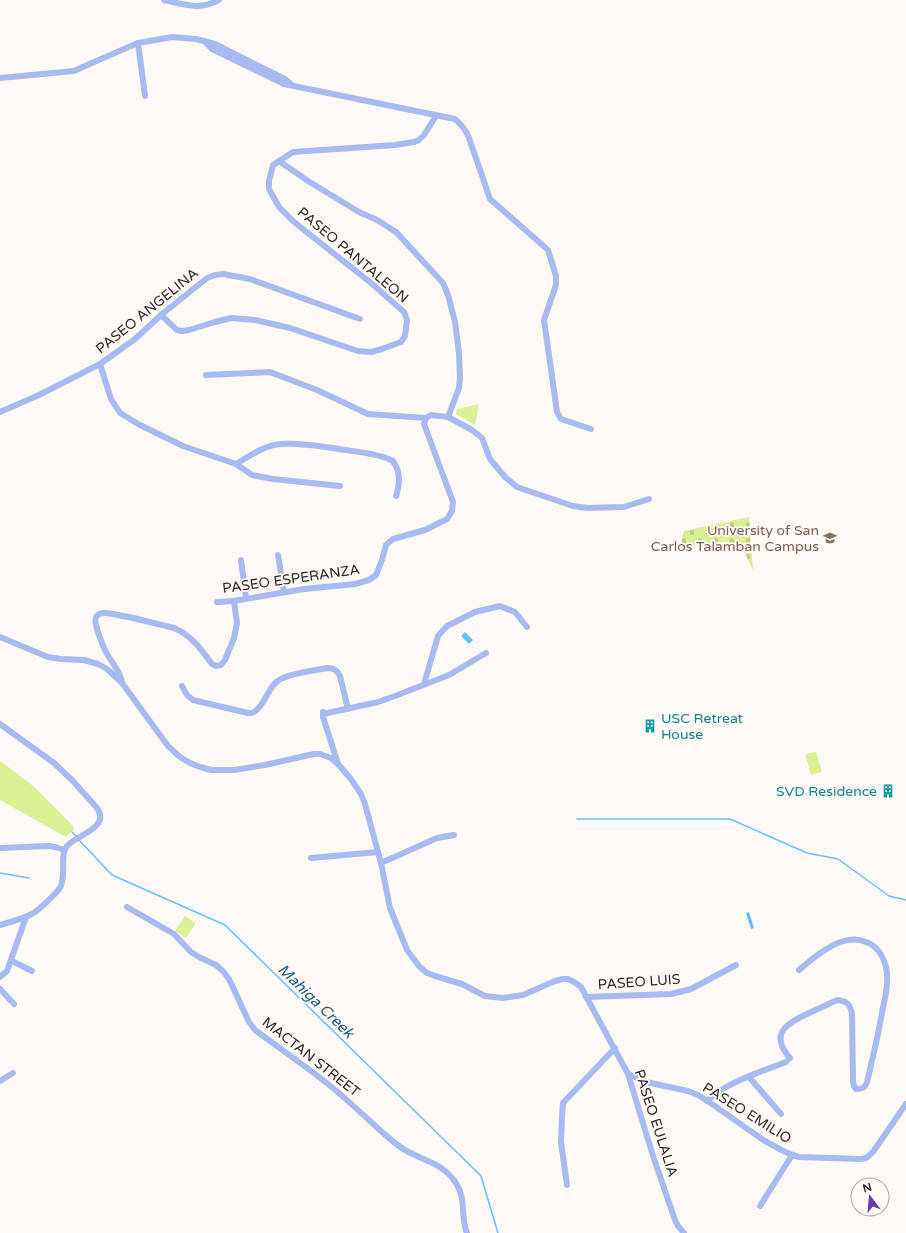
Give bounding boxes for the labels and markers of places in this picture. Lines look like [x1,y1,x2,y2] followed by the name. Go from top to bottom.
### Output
[651,522,819,555] place label: University of San Carlos Talamban Campus
[822,530,838,546] school or university icon: University of San Carlos Talamban Campus
[661,710,744,743] place label: USC Retreat House
[642,718,658,734] building icon: USC Retreat House
[776,783,877,800] place label: SVD Residence
[880,783,896,799] building icon: SVD Residence

